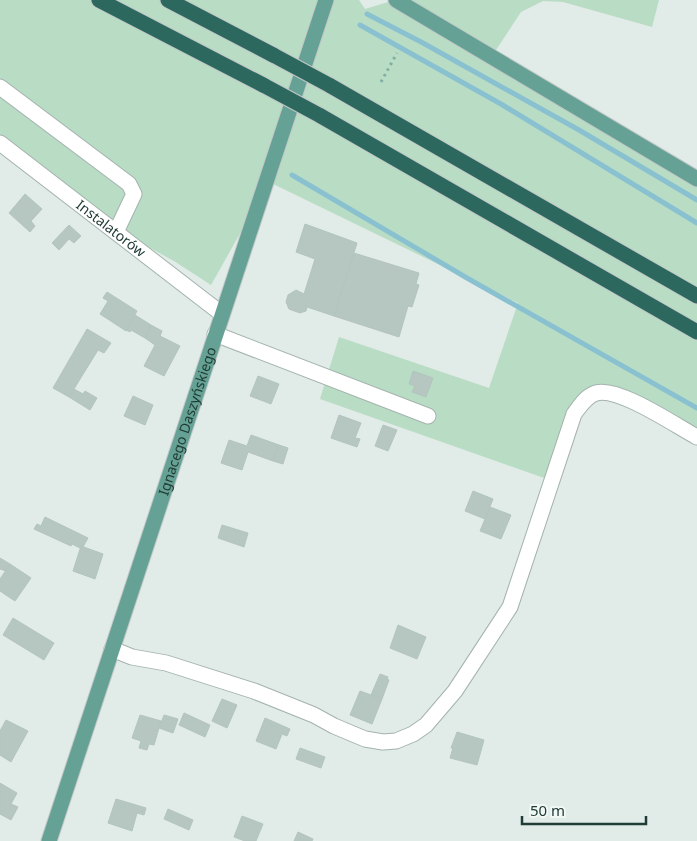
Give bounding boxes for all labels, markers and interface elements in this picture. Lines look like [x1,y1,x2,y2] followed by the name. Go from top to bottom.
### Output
[73,195,150,261] street label: Instalatorów
[153,344,220,498] street label: Ignacego Daszyńskiego
[522,794,646,826] scale bar
[530,800,565,820] text: 50 m

